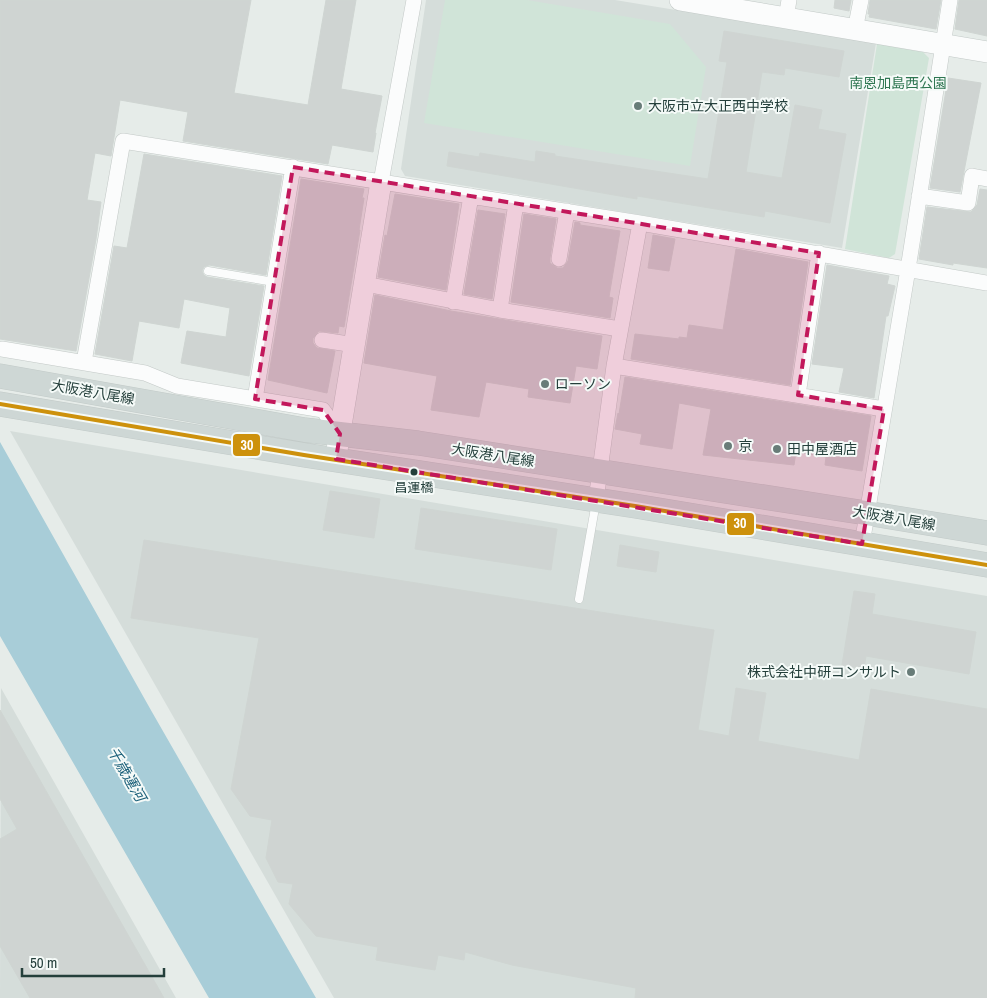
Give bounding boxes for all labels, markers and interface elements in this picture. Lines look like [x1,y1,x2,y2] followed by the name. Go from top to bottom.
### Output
[849,74,947,92] park label: 南恩加島西公園
[648,97,788,115] place label: 大阪市立大正西中学校
[632,100,644,112] marker: 大阪市立大正西中学校
[555,375,611,393] place label: ローソン
[50,376,136,408] street label: 大阪港八尾線
[539,378,551,390] marker: ローソン
[232,433,261,457] line badge: 30
[241,436,253,454] text: 30
[738,437,752,455] place label: 京
[450,440,536,470] street label: 大阪港八尾線
[722,440,734,452] marker: 京
[787,440,857,458] place label: 田中屋酒店
[771,443,783,455] marker: 田中屋酒店
[409,467,419,477] marker: 昌運橋
[394,479,434,496] place label: 昌運橋
[851,502,937,534] street label: 大阪港八尾線
[726,512,755,536] line badge: 30
[734,514,746,532] text: 30
[747,663,901,681] place label: 株式会社中研コンサルト
[905,666,917,678] marker: 株式会社中研コンサルト
[103,743,153,808] water label: 千歳運河
[22,946,165,978] scale bar
[30,952,57,973] text: 50 m

